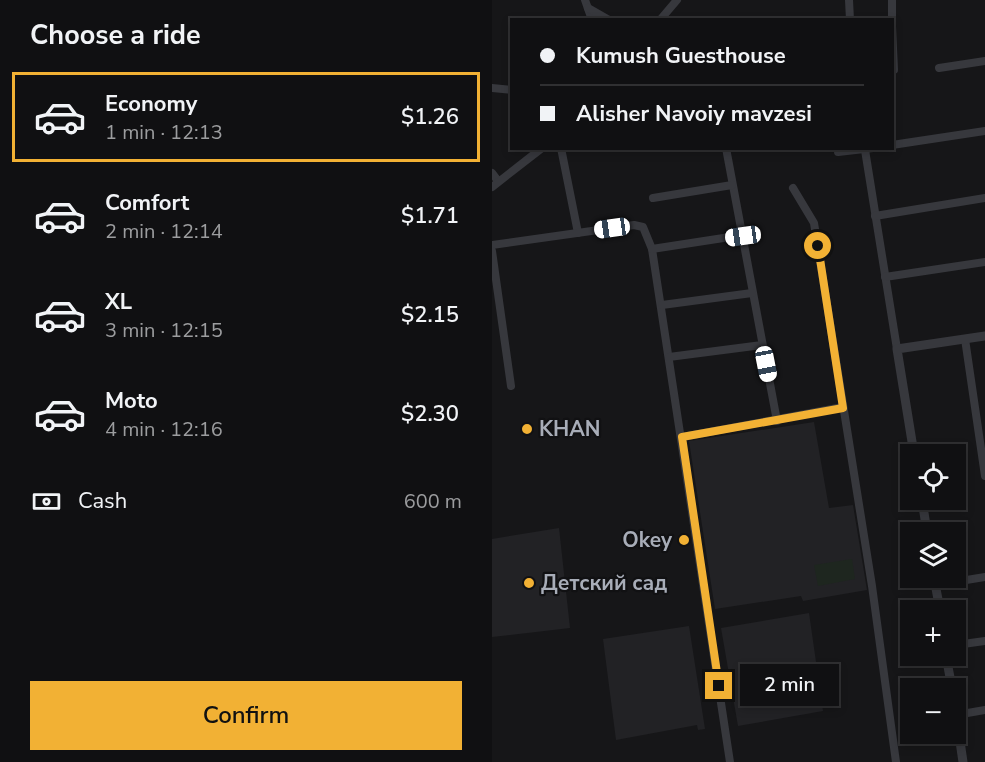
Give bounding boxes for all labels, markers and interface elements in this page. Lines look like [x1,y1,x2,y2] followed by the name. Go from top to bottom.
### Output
[30,17,201,54] text: Choose a ride
[576,41,786,71] text: Kumush Guesthouse
[105,89,197,119] text: Economy
[33,90,87,144] icon: car
[576,99,812,129] text: Alisher Navoiy mavzesi
[401,102,459,132] text: $1.26
[105,119,223,146] text: 1 min · 12:13
[105,188,189,218] text: Comfort
[33,189,87,243] icon: car
[401,201,459,231] text: $1.71
[593,217,631,239] car
[105,218,223,245] text: 2 min · 12:14
[724,225,762,247] car
[804,232,831,259] route start
[105,287,132,317] text: XL
[33,288,87,342] icon: car
[401,300,459,330] text: $2.15
[105,317,223,344] text: 3 min · 12:15
[754,345,778,383] car
[105,386,158,416] text: Moto
[33,387,87,441] icon: car
[401,399,459,429] text: $2.30
[539,415,601,443] place label: KHAN
[105,416,223,443] text: 4 min · 12:16
[520,422,534,436] marker: KHAN
[900,444,966,744] map controls
[900,444,966,510] button: locate
[30,485,63,518] icon: cash
[78,486,127,516] text: Cash
[404,488,462,515] text: 600 m
[900,522,966,588] button: layers
[622,526,673,554] place label: Okey
[677,533,691,547] marker: Okey
[541,569,667,597] place label: Детский сад
[522,576,536,590] marker: Детский сад
[900,600,966,666] button: +
[740,665,839,707] callout: 2 min
[764,671,815,698] text: 2 min
[705,672,732,699] route end
[900,678,966,744] button: −
[30,681,462,750] button: Confirm

